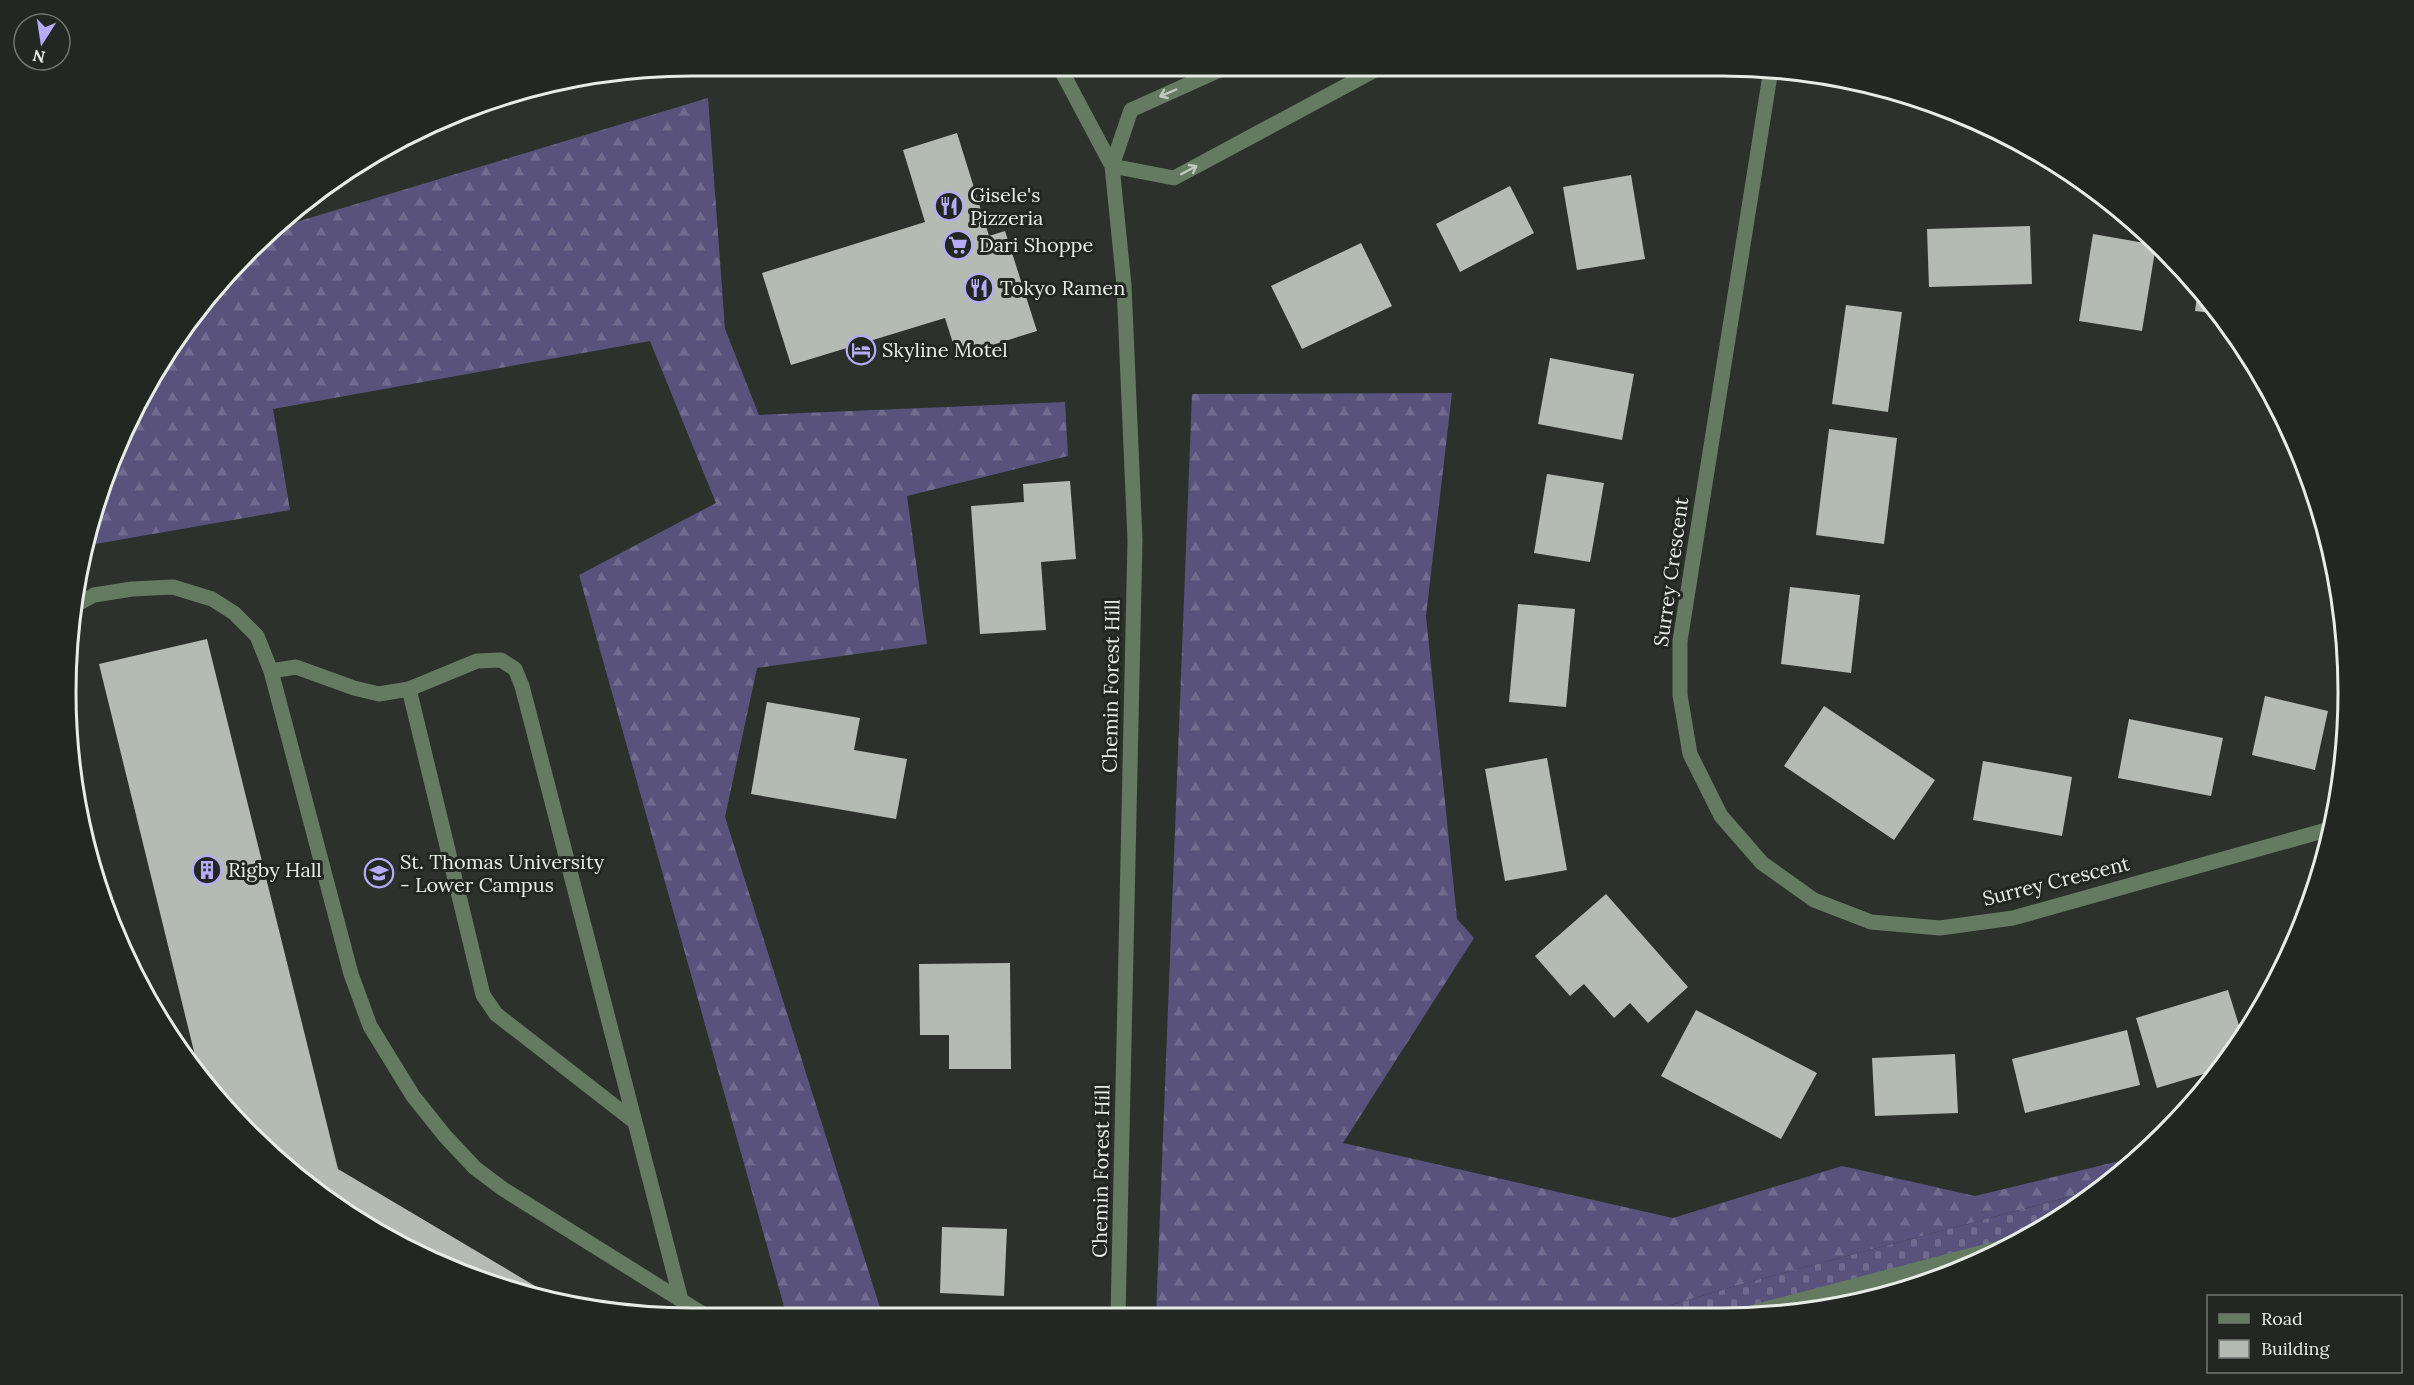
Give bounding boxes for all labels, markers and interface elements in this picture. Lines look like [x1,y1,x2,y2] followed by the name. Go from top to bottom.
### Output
[12,12,72,72] north arrow
[31,46,47,68] text: N
[1160,88,1178,99] one-way arrow
[1179,164,1197,175] one-way arrow
[970,182,1043,230] place label: Gisele's Pizzeria
[933,190,965,222] restaurant icon: Gisele's Pizzeria
[942,229,974,261] supermarket icon: Dari Shoppe
[979,232,1094,257] place label: Dari Shoppe
[963,272,995,304] restaurant icon: Tokyo Ramen
[1000,275,1125,300] place label: Tokyo Ramen
[845,334,877,366] hotel icon: Skyline Motel
[882,337,1008,362] place label: Skyline Motel
[1648,495,1693,648] street label: Surrey Crescent
[1096,599,1125,773] street label: Chemin Forest Hill
[400,849,605,897] place label: St. Thomas University - Lower Campus
[1980,850,2132,911] street label: Surrey Crescent
[191,854,223,886] building icon: Rigby Hall
[228,857,322,882] place label: Rigby Hall
[363,857,395,889] school or university icon: St. Thomas University - Lower Campus
[1086,1084,1115,1258] street label: Chemin Forest Hill
[2207,1295,2402,1373] legend
[2261,1307,2303,1330] text: Road
[2261,1337,2331,1360] text: Building

